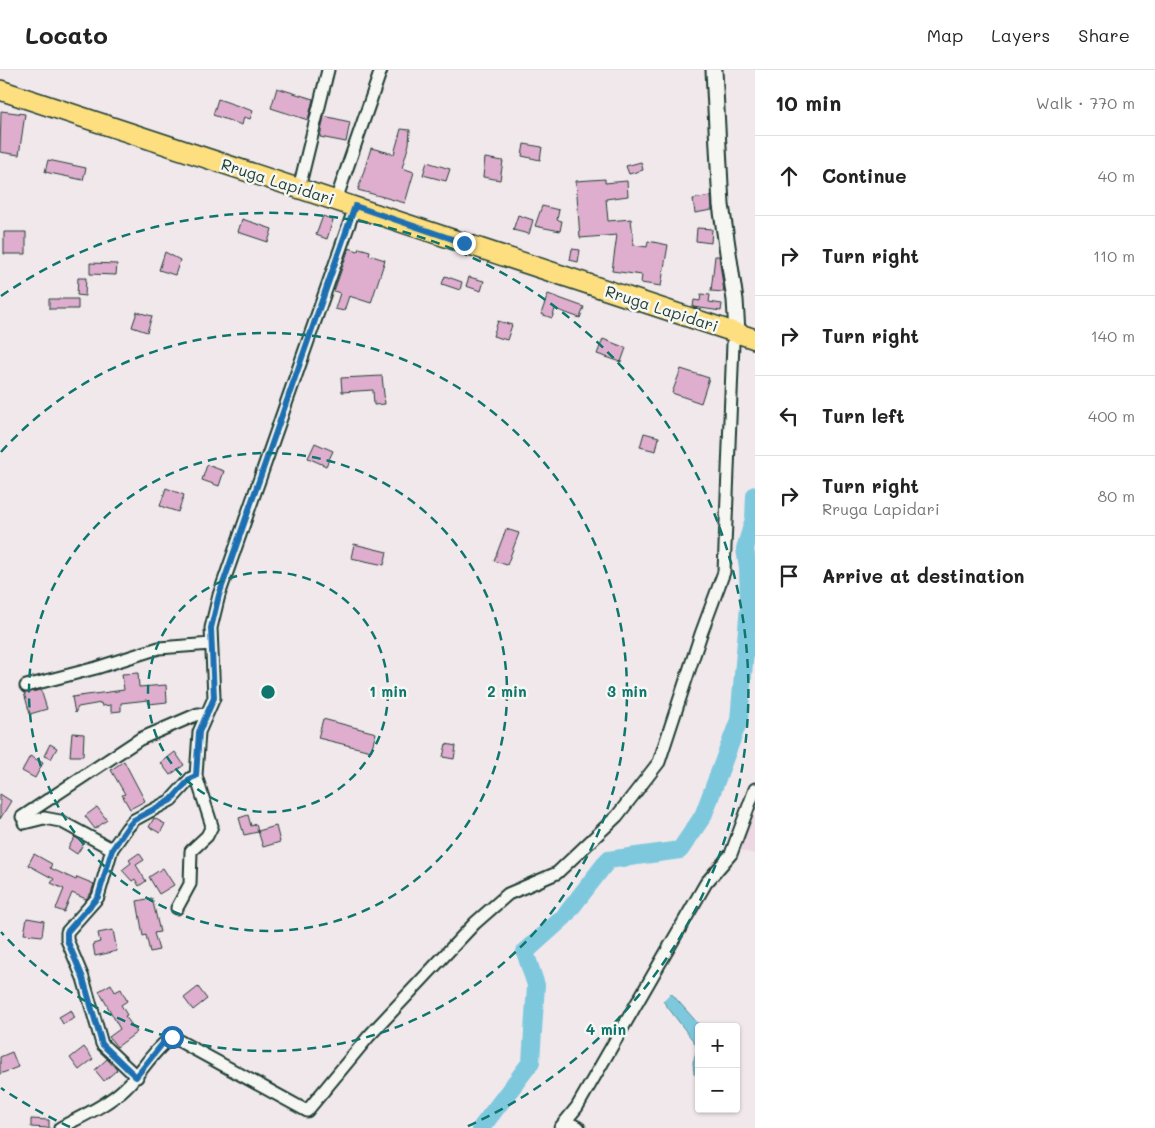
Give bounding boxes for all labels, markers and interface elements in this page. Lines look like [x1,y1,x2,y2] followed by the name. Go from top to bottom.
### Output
[25,19,108,50] text: Locato
[927,23,963,47] text: Map
[991,23,1050,47] text: Layers
[1078,23,1130,47] text: Share
[775,89,841,116] text: 10 min
[1036,92,1135,113] text: Walk · 770 m
[219,153,337,209] street label: Rruga Lapidari
[775,162,803,190] icon: ahead
[822,163,907,188] text: Continue
[1098,165,1135,186] text: 40 m
[453,232,476,255] route end
[775,242,803,270] icon: right
[822,243,919,268] text: Turn right
[1093,245,1135,266] text: 110 m
[603,280,721,336] street label: Rruga Lapidari
[775,322,803,350] icon: right
[822,323,919,348] text: Turn right
[1091,325,1135,346] text: 140 m
[775,402,803,430] icon: left
[822,403,905,428] text: Turn left
[1088,405,1135,426] text: 400 m
[822,473,919,498] text: Turn right
[775,482,803,510] icon: right
[1098,485,1135,506] text: 80 m
[822,498,940,519] text: Rruga Lapidari
[775,562,803,590] icon: arrive
[822,563,1025,588] text: Arrive at destination
[369,681,407,701] text: 1 min
[487,681,527,701] text: 2 min
[607,681,647,701] text: 3 min
[259,683,277,701] centre of rings
[586,1019,626,1039] text: 4 min
[695,1023,740,1113] map controls
[695,1023,740,1068] button: +
[161,1026,184,1049] route start
[695,1068,740,1113] button: −

